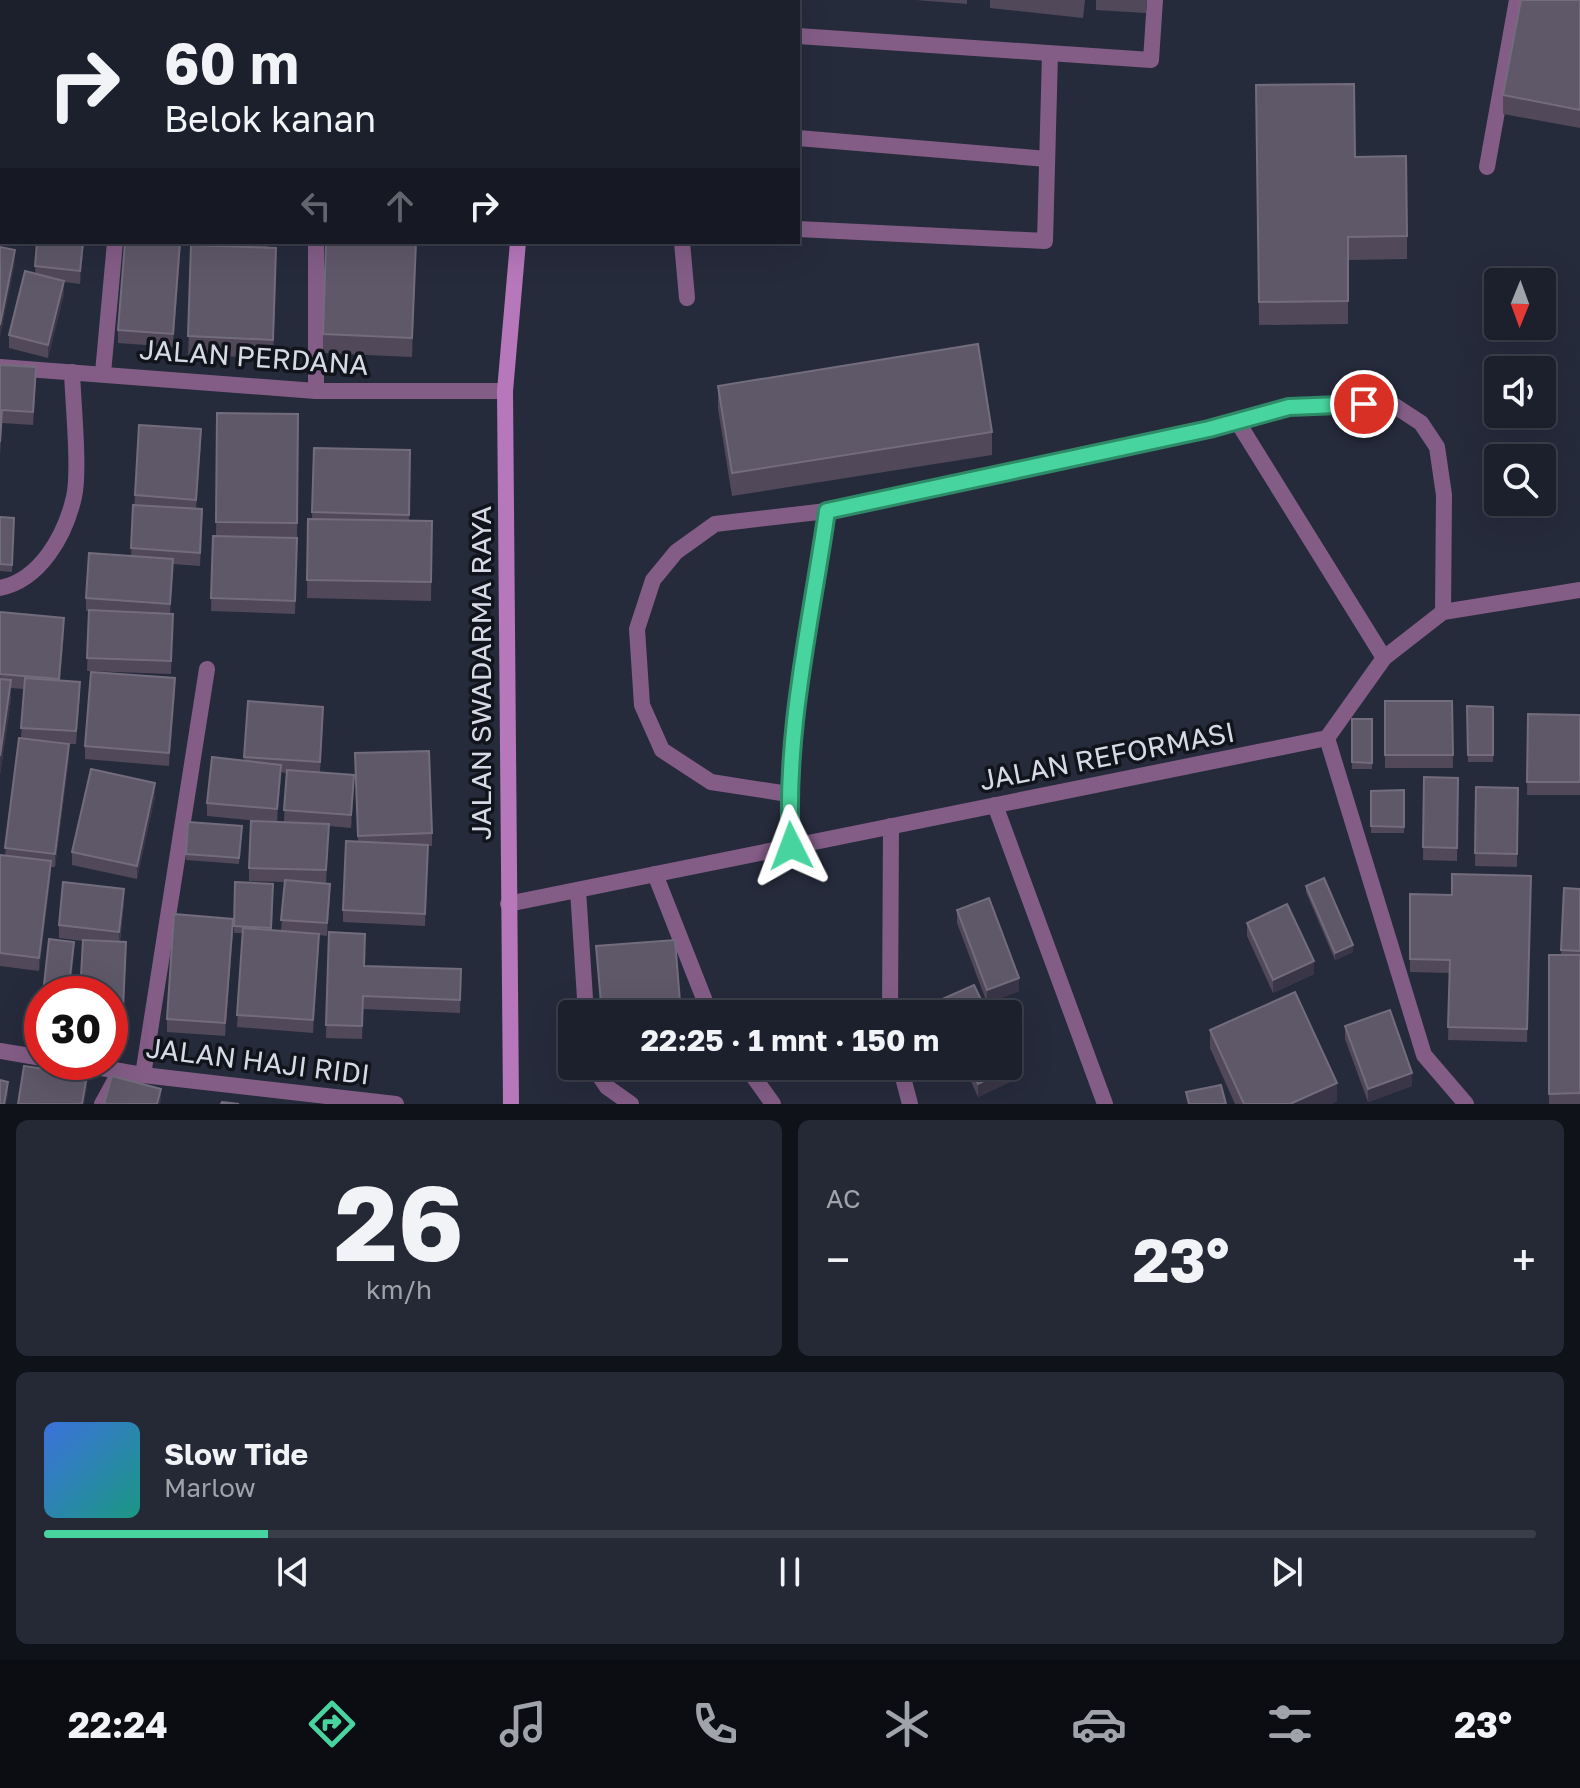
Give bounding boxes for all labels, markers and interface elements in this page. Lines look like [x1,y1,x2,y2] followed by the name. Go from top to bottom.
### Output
[164,29,299,96] text: 60 m
[32,32,136,136] icon: right
[164,97,376,140] text: Belok kanan
[294,184,338,228] icon: left
[378,184,422,228] icon: ahead
[462,184,506,228] icon: right
[1484,268,1556,340] north arrow
[1484,268,1556,516] map controls
[138,332,370,381] street label: JALAN PERDANA
[1484,356,1556,428] button: sound
[1330,370,1398,438] pin
[1342,382,1386,426] icon: arrive
[1484,444,1556,516] button: search
[464,506,497,840] street label: JALAN SWADARMA RAYA
[977,715,1237,796] street label: JALAN REFORMASI
[749,804,833,888] position arrow
[24,976,128,1080] speed limit sign: 30
[641,1022,939,1058] text: 22:25 · 1 mnt · 150 m
[144,1030,372,1091] street label: JALAN HAJI RIDI
[334,1159,464,1284] text: 26
[826,1183,861,1214] text: AC
[1133,1223,1229,1295] text: 23°
[826,1233,850,1286] text: −
[1512,1233,1536,1286] text: +
[366,1274,432,1305] text: km/h
[164,1436,308,1472] text: Slow Tide
[164,1472,256,1503] text: Marlow
[271,1550,315,1594] icon: previous
[768,1550,812,1594] icon: pause
[1265,1550,1309,1594] icon: next
[304,1696,360,1752] icon: directions
[495,1696,551,1752] icon: music
[687,1696,743,1752] icon: phone
[879,1696,935,1752] icon: climate
[1071,1696,1127,1752] icon: car
[1262,1696,1318,1752] icon: filters
[68,1703,168,1746] text: 22:24
[1454,1703,1512,1746] text: 23°

